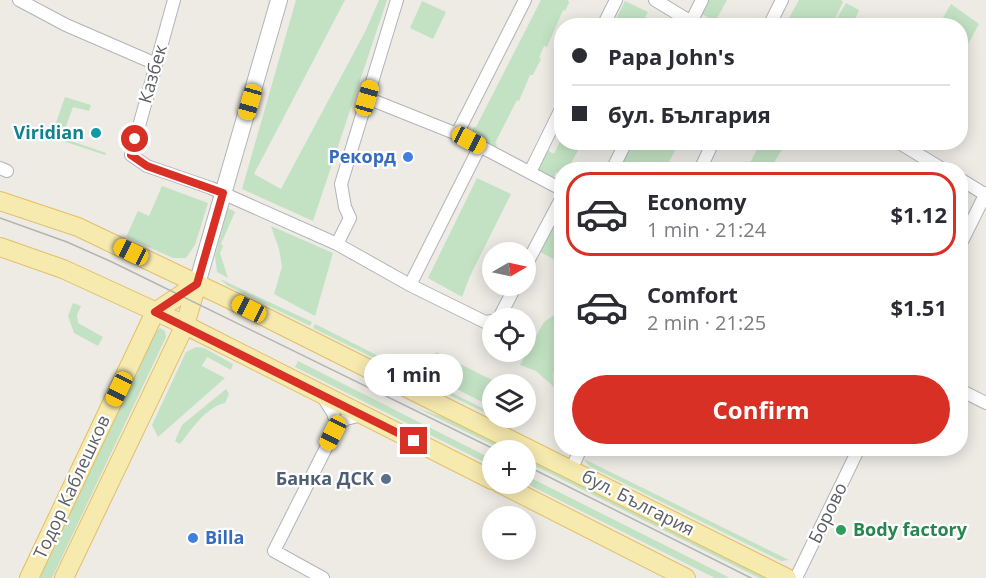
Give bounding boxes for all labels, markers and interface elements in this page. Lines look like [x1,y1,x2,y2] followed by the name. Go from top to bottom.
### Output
[132,41,172,106] street label: Казбек
[608,41,735,71] text: Papa John's
[353,78,381,118] car
[236,82,264,122] car
[608,99,771,129] text: бул. България
[14,120,84,144] place label: Viridian
[449,124,489,156] car
[121,125,148,152] route start
[89,126,103,140] marker: Viridian
[328,144,396,168] place label: Рекорд
[401,150,415,164] marker: Рекорд
[647,186,746,216] text: Economy
[575,187,629,241] icon: car
[890,199,947,229] text: $1.12
[647,216,766,243] text: 1 min · 21:24
[111,236,151,268] car
[482,242,536,296] north arrow
[482,242,536,560] map controls
[647,279,738,309] text: Comfort
[575,280,629,334] icon: car
[890,292,947,322] text: $1.51
[229,293,269,325] car
[482,308,536,362] button: locate
[647,309,766,336] text: 2 min · 21:25
[364,354,464,396] callout: 1 min
[386,361,441,388] text: 1 min
[103,369,135,409] car
[482,374,536,428] button: layers
[572,375,950,444] button: Confirm
[27,411,115,562] street label: Тодор Каблешков
[317,413,349,453] car
[400,427,427,454] route end
[482,440,536,494] button: +
[578,463,699,541] street label: бул. България
[276,466,375,490] place label: Банка ДСК
[379,472,393,486] marker: Банка ДСК
[802,478,852,547] street label: Борово
[482,506,536,560] button: −
[853,517,968,541] place label: Body factory
[834,523,848,537] marker: Body factory
[205,525,244,549] place label: Billa
[186,531,200,545] marker: Billa

